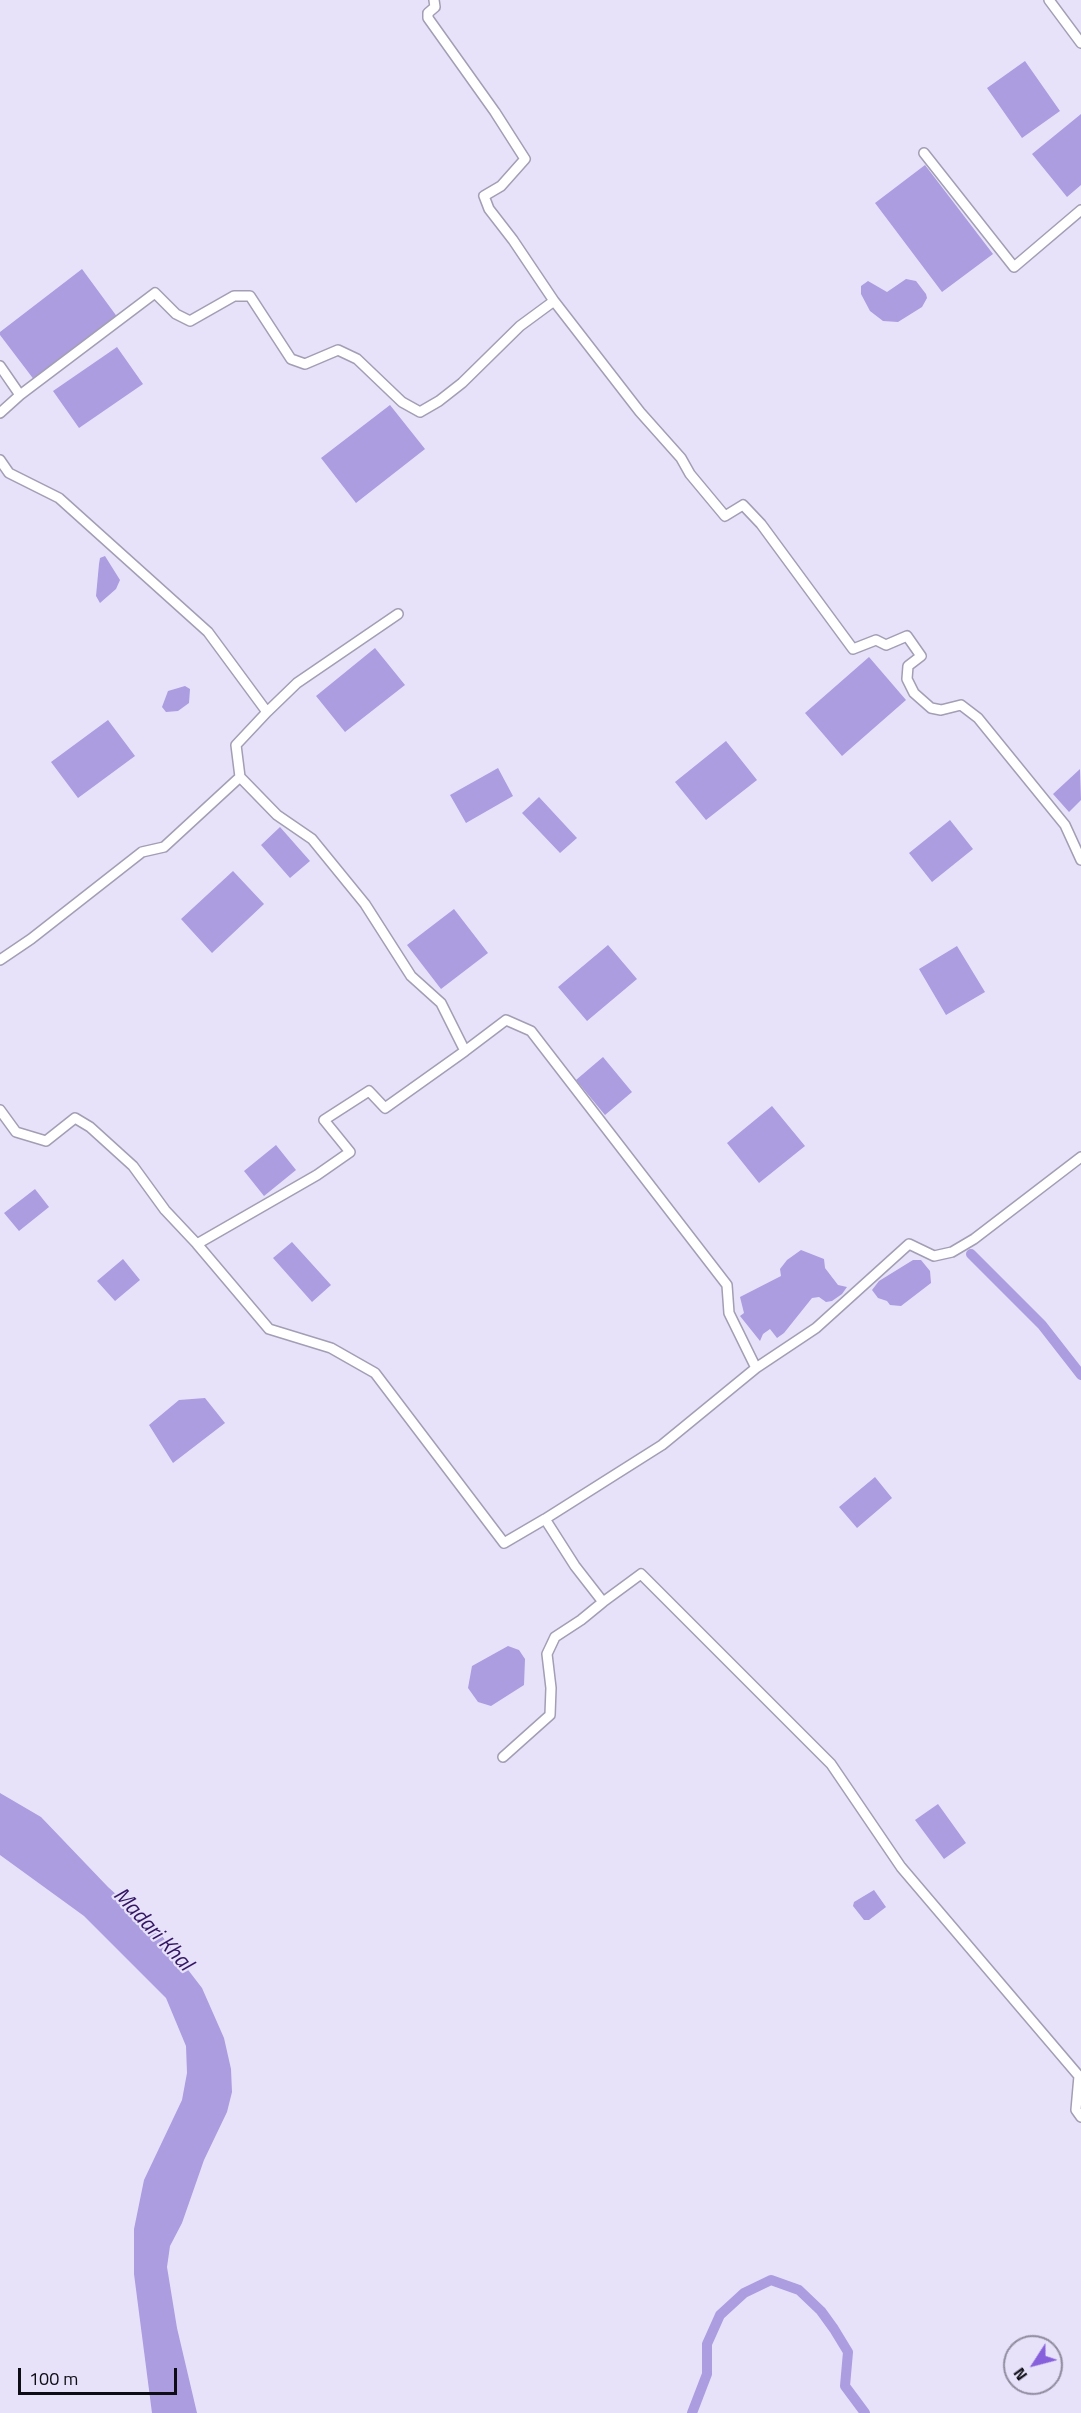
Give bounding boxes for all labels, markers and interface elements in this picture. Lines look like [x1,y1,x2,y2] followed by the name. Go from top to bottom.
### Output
[107,1883,197,1977] water label: Madari Khal
[1003,2335,1063,2395] north arrow
[21,2356,180,2394] scale bar
[1007,2363,1033,2386] text: N
[29,2365,78,2392] text: 100 m

